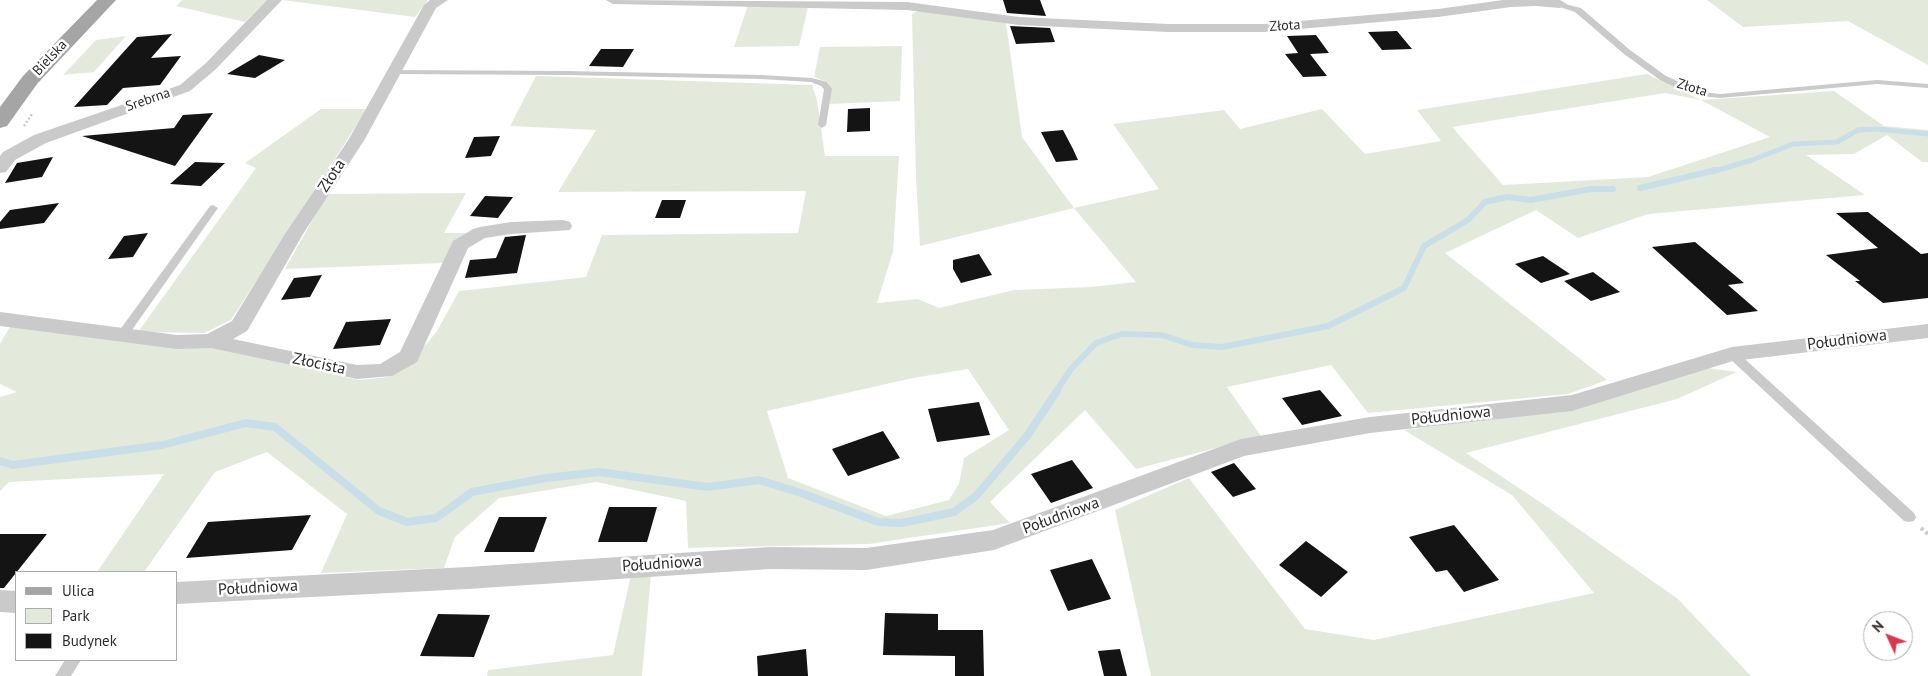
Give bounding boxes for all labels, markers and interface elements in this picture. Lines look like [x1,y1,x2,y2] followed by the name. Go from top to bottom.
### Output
[1269,17,1301,35] street label: Złota
[29,37,71,79] street label: Bielska
[1675,75,1709,101] street label: Złota
[123,85,173,115] street label: Srebrna
[314,156,350,196] street label: Złota
[1806,326,1888,354] street label: Południowa
[291,349,347,379] street label: Złocista
[1410,402,1492,430] street label: Południowa
[1020,493,1102,539] street label: Południowa
[621,552,703,576] street label: Południowa
[15,571,178,661] legend
[218,576,298,600] street label: Południowa
[62,581,94,600] text: Ulica
[62,606,90,625] text: Park
[1863,611,1913,661] north arrow
[1868,617,1887,636] text: N
[62,631,117,650] text: Budynek

